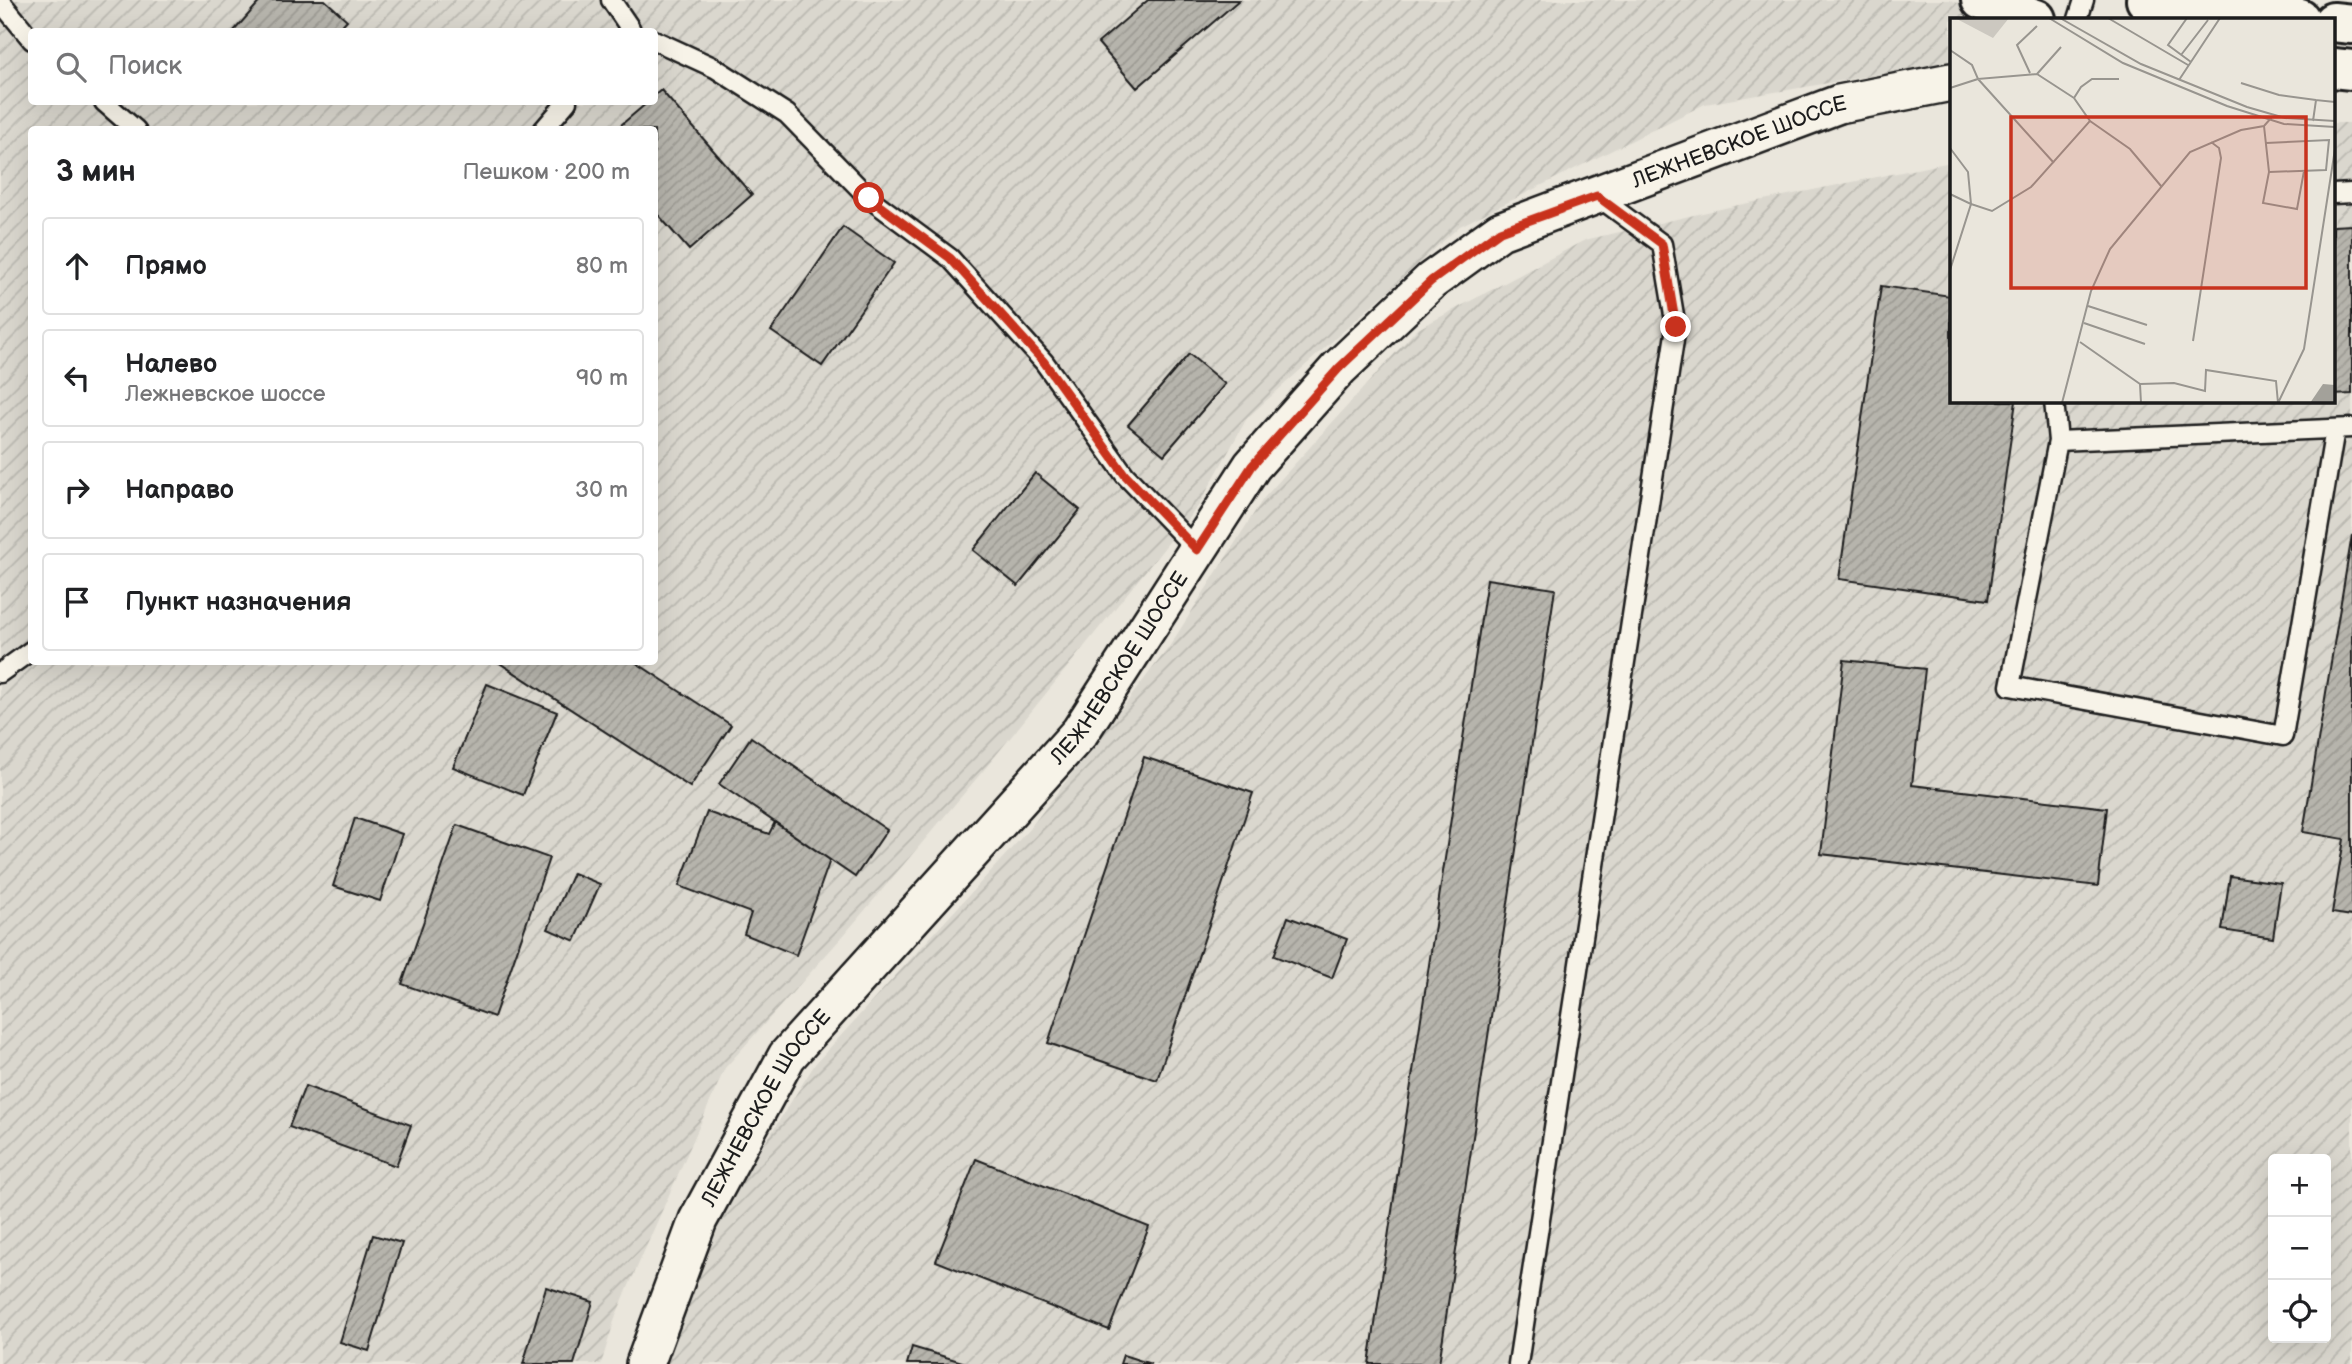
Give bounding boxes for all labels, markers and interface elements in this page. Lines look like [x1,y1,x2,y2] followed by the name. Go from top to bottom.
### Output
[1950,18,2334,402] inset map
[28,28,658,105] search box
[52,48,90,86] icon: search
[108,51,182,82] text: Поиск
[1628,91,1849,194] street label: ЛЕЖНЕВСКОЕ ШОССЕ
[56,154,136,190] text: 3 мин
[462,158,630,186] text: Пешком · 200 m
[853,182,884,213] route start
[58,247,96,285] icon: ahead
[125,251,207,282] text: Прямо
[576,252,628,280] text: 80 m
[1660,311,1691,342] route end
[125,349,217,380] text: Налево
[58,359,96,397] icon: left
[576,364,628,392] text: 90 m
[125,380,326,408] text: Лежневское шоссе
[58,471,96,509] icon: right
[125,475,234,506] text: Направо
[575,476,628,504] text: 30 m
[1045,567,1193,770] street label: ЛЕЖНЕВСКОЕ ШОССЕ
[58,583,96,621] icon: arrive
[125,587,351,618] text: Пункт назначения
[695,1004,836,1211] street label: ЛЕЖНЕВСКОЕ ШОССЕ
[2268,1154,2331,1343] map controls
[2268,1154,2331,1217] button: +
[2268,1217,2331,1280] button: −
[2268,1280,2331,1343] button: locate

